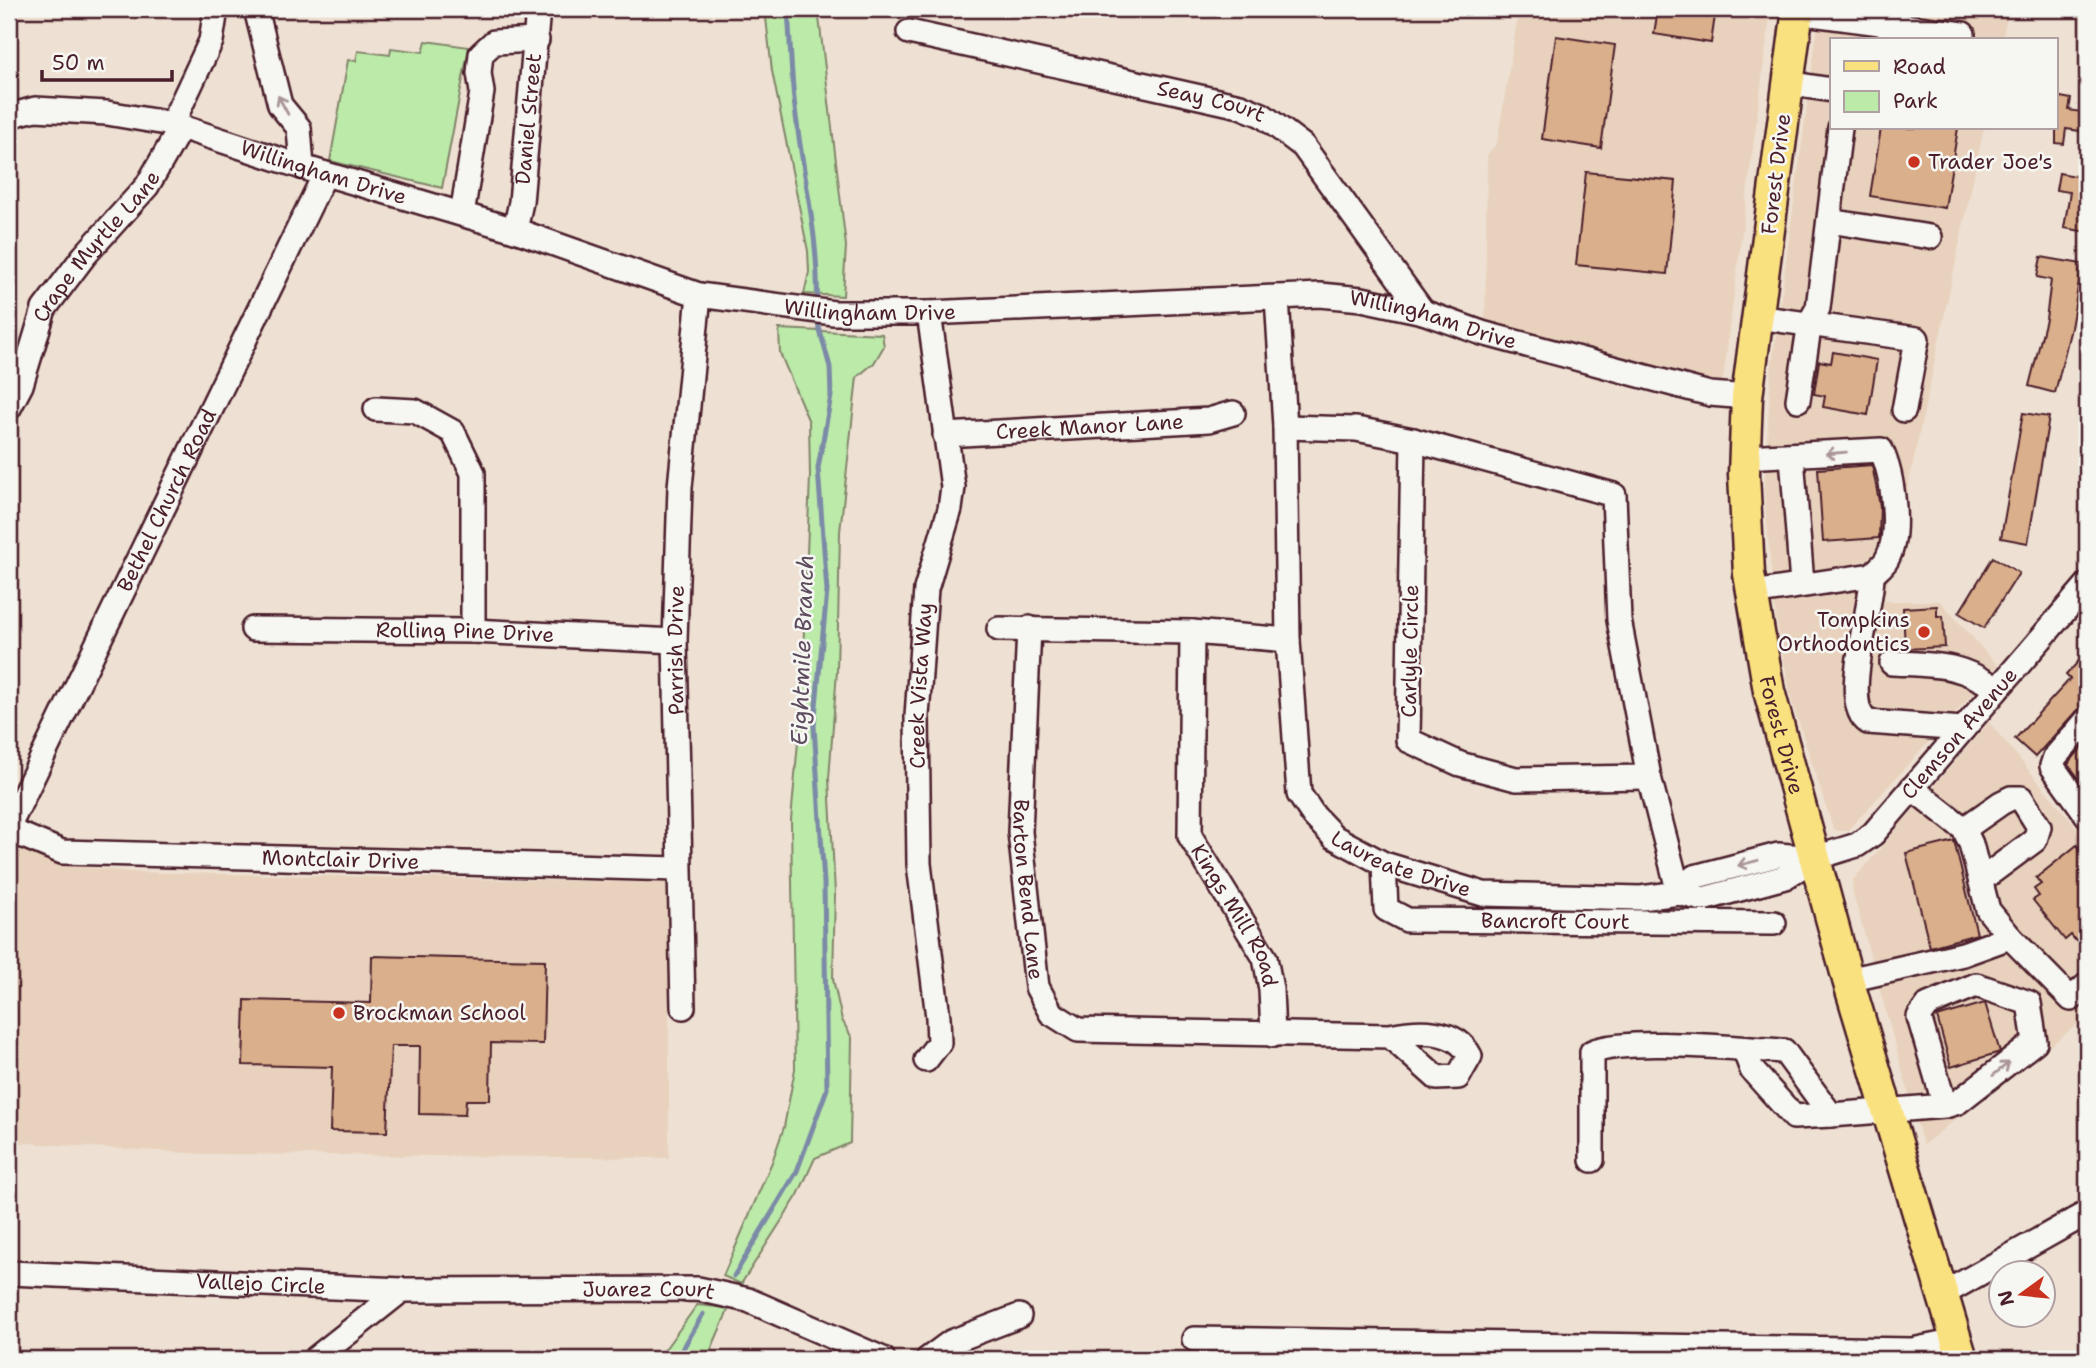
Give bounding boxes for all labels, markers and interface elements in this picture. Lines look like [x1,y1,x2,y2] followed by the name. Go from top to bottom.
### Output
[42,38,172,82] scale bar
[1830,38,2058,130] legend
[52,49,105,77] text: 50 m
[509,52,548,186] street label: Daniel Street
[1893,53,1946,81] text: Road
[1154,74,1270,129] street label: Seay Court
[1893,87,1938,115] text: Park
[275,95,289,115] one-way arrow
[1755,112,1797,236] street label: Forest Drive
[237,134,410,211] street label: Willingham Drive
[1928,148,2053,176] place label: Trader Joe's
[1906,154,1922,170] marker: Trader Joe's
[27,166,167,325] street label: Crape Myrtle Lane
[1349,284,1520,356] street label: Willingham Drive
[782,292,956,328] street label: Willingham Drive
[111,404,223,596] street label: Bethel Church Road
[995,407,1184,446] street label: Creek Manor Lane
[1825,446,1848,459] one-way arrow
[784,554,820,746] water label: Eightmile Branch
[1395,584,1425,718] street label: Carlyle Circle
[661,585,691,715] street label: Parrish Drive
[903,602,939,769] street label: Creek Vista Way
[1778,606,1910,658] place label: Tompkins Orthodontics
[376,616,555,649] street label: Rolling Pine Drive
[1916,624,1932,640] marker: Tompkins Orthodontics
[1895,662,2024,805] street label: Clemson Avenue
[1753,674,1811,798] street label: Forest Drive
[1006,798,1050,981] street label: Barton Bend Lane
[1326,824,1474,904] street label: Laureate Drive
[1184,839,1284,989] street label: Kings Mill Road
[261,844,420,876] street label: Montclair Drive
[1737,857,1760,870] one-way arrow
[1481,907,1630,936] street label: Bancroft Court
[353,999,526,1027] place label: Brockman School
[331,1005,347,1021] marker: Brockman School
[1991,1061,2009,1076] one-way arrow
[1988,1260,2058,1330] north arrow
[195,1267,326,1301] street label: Vallejo Circle
[582,1275,718,1306] street label: Juarez Court
[1992,1288,2020,1309] text: N

